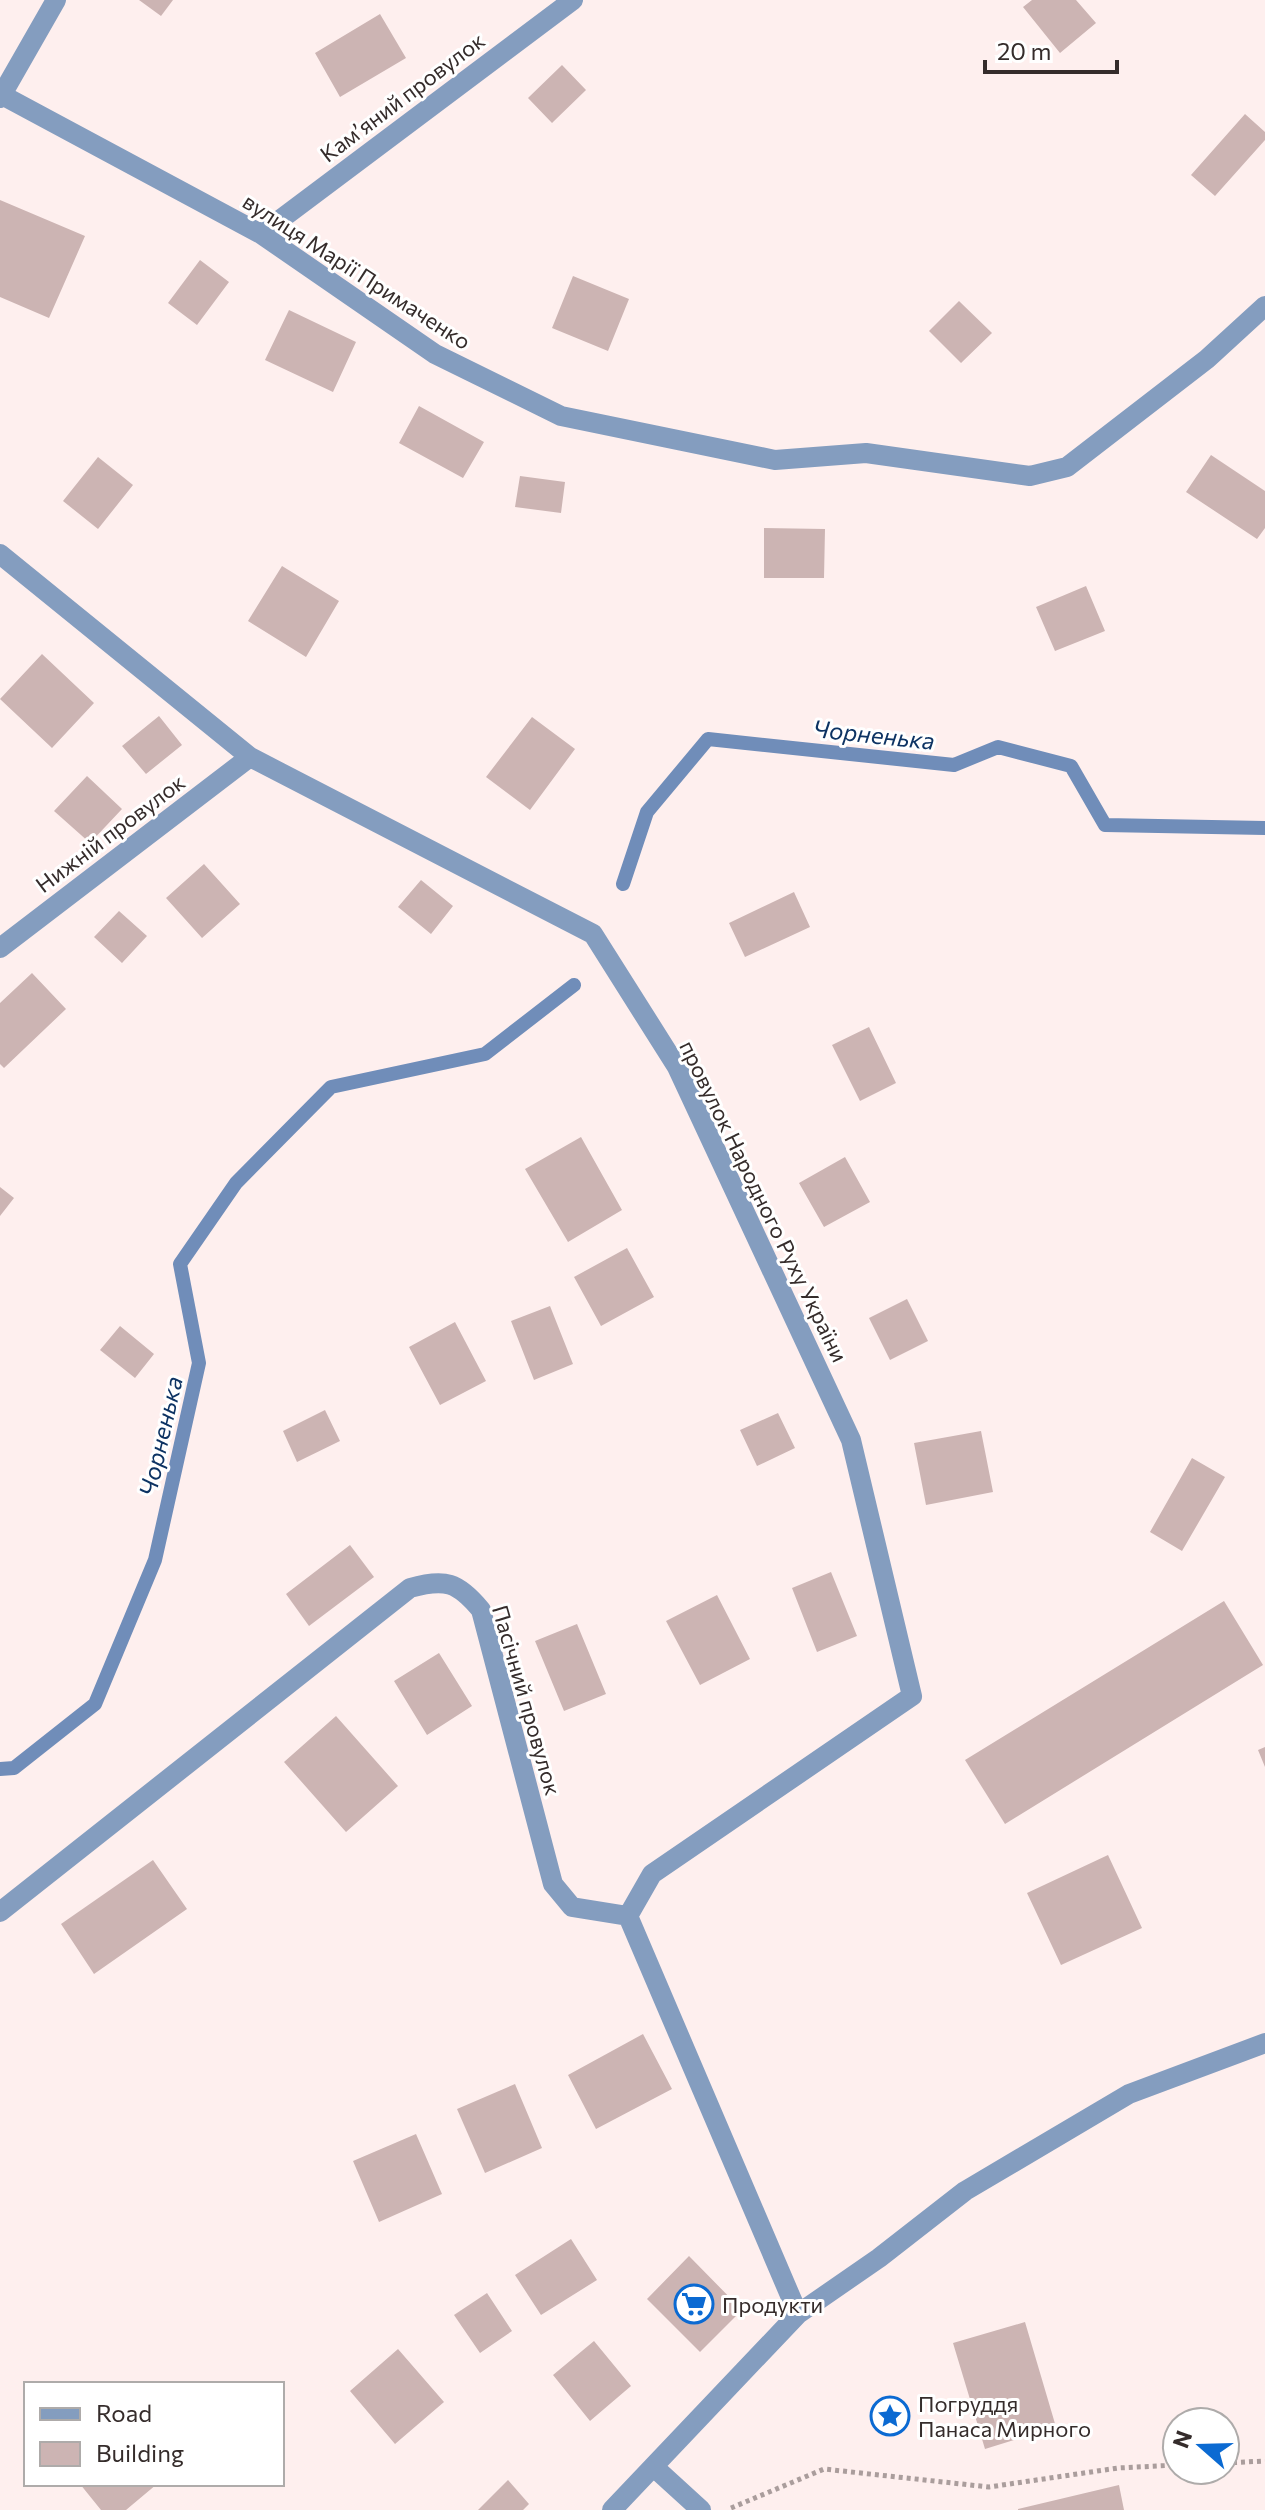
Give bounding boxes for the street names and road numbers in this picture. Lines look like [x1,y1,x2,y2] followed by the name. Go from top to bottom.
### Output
[314,26,490,168] street label: Камʼяний провулок
[238,187,476,355] street label: вулиця Марії Примаченко
[30,768,190,898] street label: Нижній провулок
[674,1036,854,1366] street label: провулок Народного Руху України
[487,1602,567,1798] street label: Пасічний провулок

